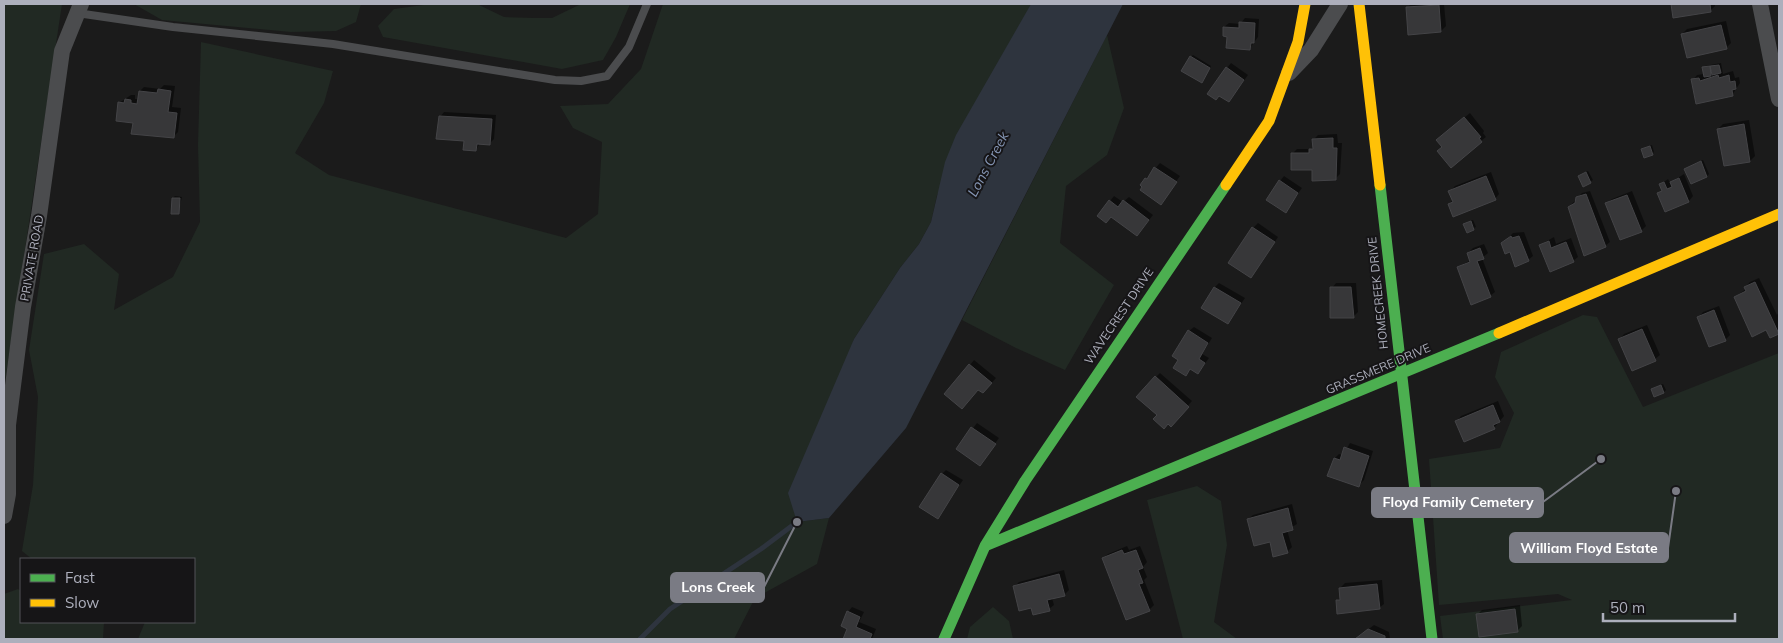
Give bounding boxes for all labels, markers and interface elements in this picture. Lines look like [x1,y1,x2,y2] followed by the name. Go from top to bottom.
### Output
[963,128,1013,200] water label: Lons Creek
[17,214,46,302] street label: PRIVATE ROAD
[1364,236,1391,350] street label: HOMECREEK DRIVE
[1081,265,1156,367] street label: WAVECREST DRIVE
[1323,340,1432,397] street label: GRASSMERE DRIVE
[1372,488,1543,517] callout: Floyd Family Cemetery
[1383,493,1534,511] text: Floyd Family Cemetery
[1510,533,1668,562] callout: William Floyd Estate
[1520,539,1658,557] text: William Floyd Estate
[20,558,195,623] legend
[65,568,95,587] text: Fast
[671,573,764,602] callout: Lons Creek
[681,578,755,596] text: Lons Creek
[1603,590,1736,622] scale bar
[65,593,99,612] text: Slow
[1610,598,1645,617] text: 50 m

